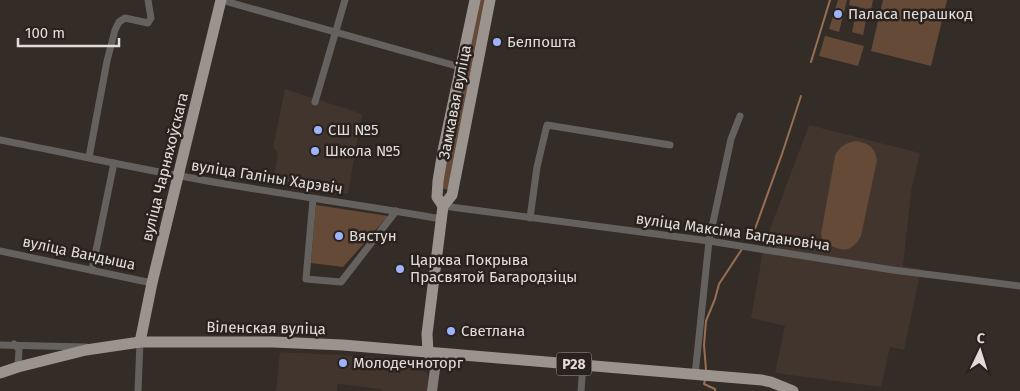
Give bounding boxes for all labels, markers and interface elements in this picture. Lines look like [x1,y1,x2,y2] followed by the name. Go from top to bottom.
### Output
[848,5,973,23] place label: Паласа перашкод
[832,8,844,20] marker: Паласа перашкод
[18,15,119,47] scale bar
[25,24,65,42] text: 100 m
[507,33,576,51] place label: Белпошта
[491,36,503,48] marker: Белпошта
[435,43,475,161] street label: Замкавая вуліца
[138,91,192,243] street label: вуліца Чарняхоўскага
[328,121,379,139] place label: СШ №5
[312,124,324,136] marker: СШ №5
[325,142,400,160] place label: Школа №5
[309,145,321,157] marker: Школа №5
[190,156,344,198] street label: вуліца Галіны Харэвіч
[635,209,831,255] street label: вуліца Максіма Багдановіча
[349,227,397,245] place label: Вястун
[333,230,345,242] marker: Вястун
[21,232,137,274] street label: вуліца Вандыша
[410,251,577,286] place label: Царква Покрыва Прасвятой Багародзіцы
[394,263,406,275] marker: Царква Покрыва Прасвятой Багародзіцы
[206,318,326,338] street label: Віленская вуліца
[461,322,525,340] place label: Светлана
[445,325,457,337] marker: Светлана
[955,326,1005,376] north arrow
[976,330,985,347] text: С
[556,352,592,376] road number: Р28
[353,354,464,372] place label: Молодечноторг
[337,357,349,369] marker: Молодечноторг

